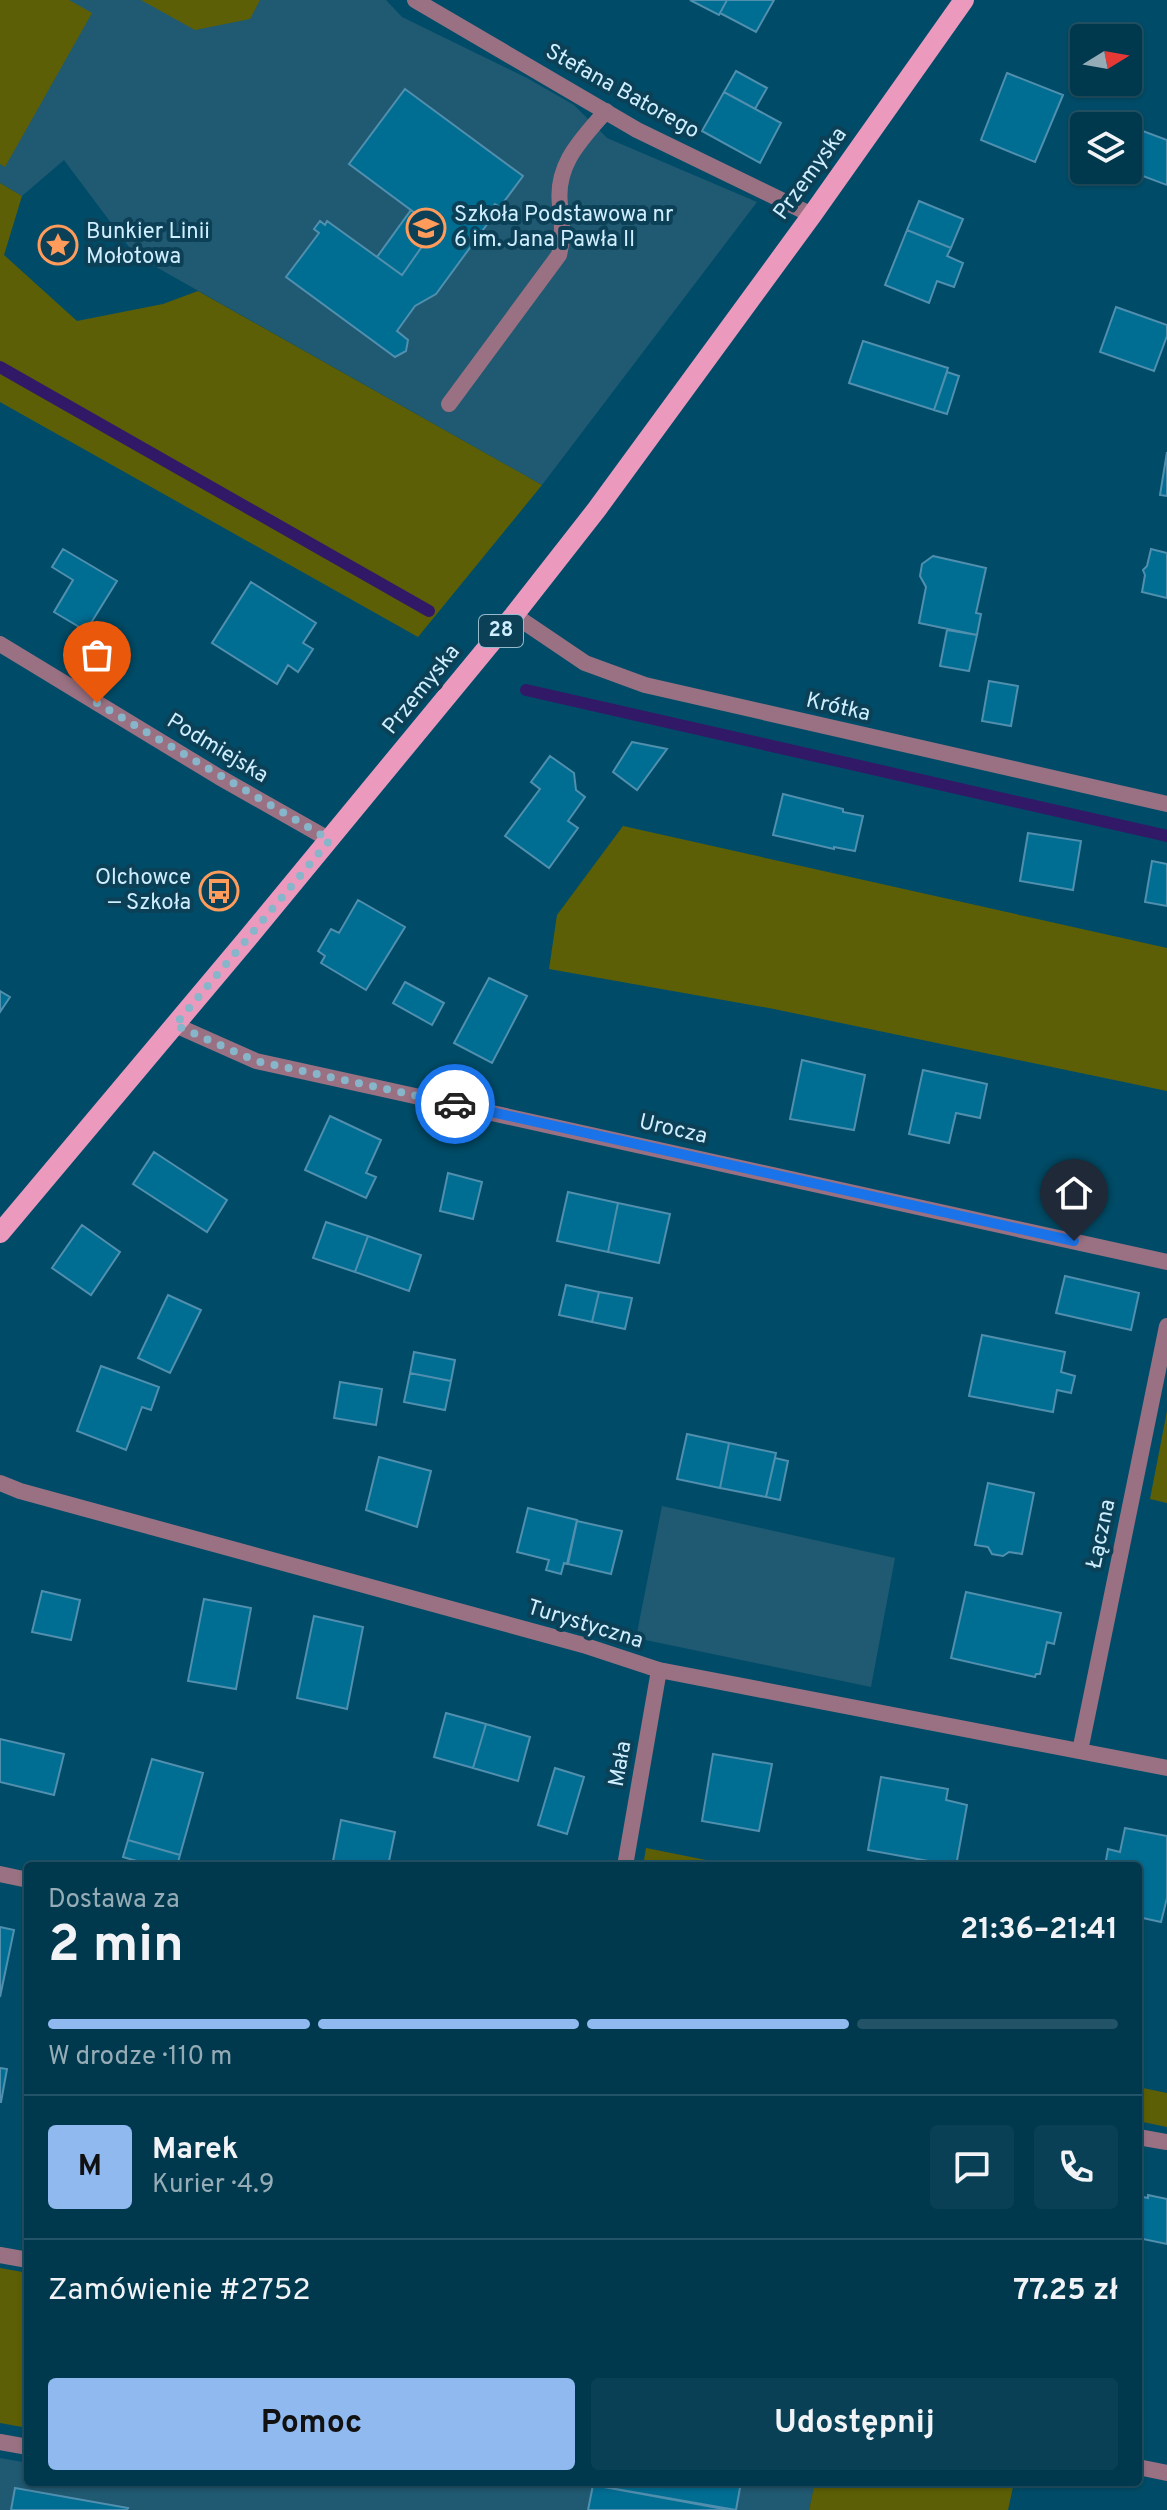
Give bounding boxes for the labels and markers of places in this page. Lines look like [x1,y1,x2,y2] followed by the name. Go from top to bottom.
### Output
[454,202,674,254] place label: Szkoła Podstawowa nr 6 im. Jana Pawła II
[405,207,447,249] school or university icon: Szkoła Podstawowa nr 6 im. Jana Pawła II
[86,219,210,271] place label: Bunkier Linii Mołotowa
[37,224,79,266] place icon: Bunkier Linii Mołotowa
[63,621,131,703] pin
[95,865,191,917] place label: Olchowce — Szkoła
[198,870,240,912] bus stop icon: Olchowce — Szkoła
[1040,1159,1108,1241] pin

